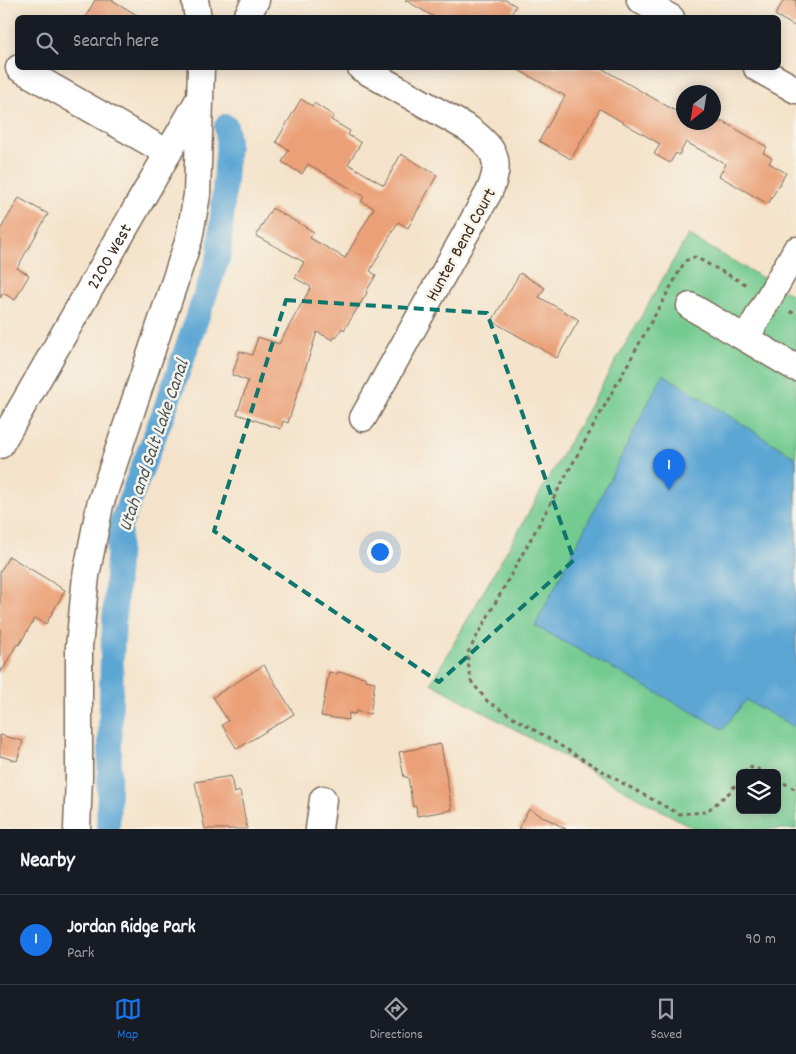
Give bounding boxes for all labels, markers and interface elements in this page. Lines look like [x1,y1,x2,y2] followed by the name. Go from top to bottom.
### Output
[15,15,781,70] search box
[33,29,61,57] icon: search
[73,29,159,56] text: Search here
[676,85,721,130] north arrow
[421,184,504,306] street label: Hunter Bend Court
[82,220,140,295] street label: 2200 West
[113,355,198,536] water label: Utah and Salt Lake Canal
[653,449,685,490] pin: 1
[367,539,393,565] your location
[736,769,781,814] map controls
[736,769,781,814] button: layers
[20,847,75,877] text: Nearby
[67,915,195,942] text: Jordan Ridge Park
[34,928,38,951] text: 1
[745,928,776,951] text: 90 m
[67,942,94,965] text: Park
[114,995,142,1045] tab: Map
[370,995,423,1045] tab: Directions
[651,995,682,1045] tab: Saved

